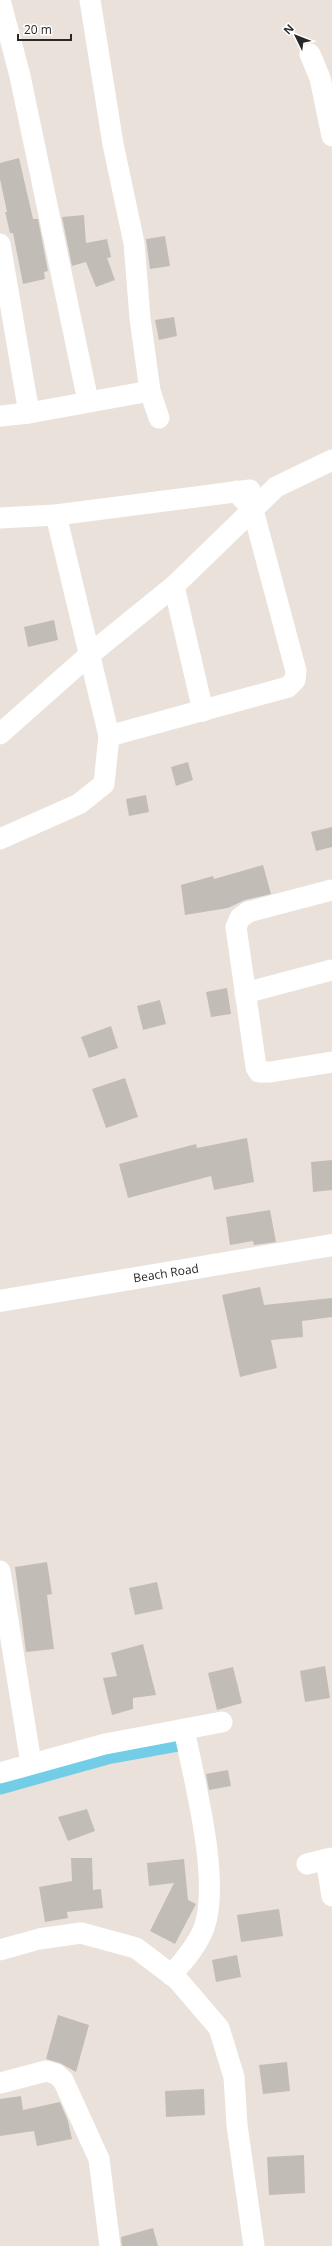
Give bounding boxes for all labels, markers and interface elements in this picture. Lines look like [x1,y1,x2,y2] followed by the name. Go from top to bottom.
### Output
[18,16,71,42] scale bar
[276,16,316,56] north arrow
[280,20,297,37] text: N
[24,21,52,38] text: 20 m
[132,1259,200,1287] street label: Beach Road

